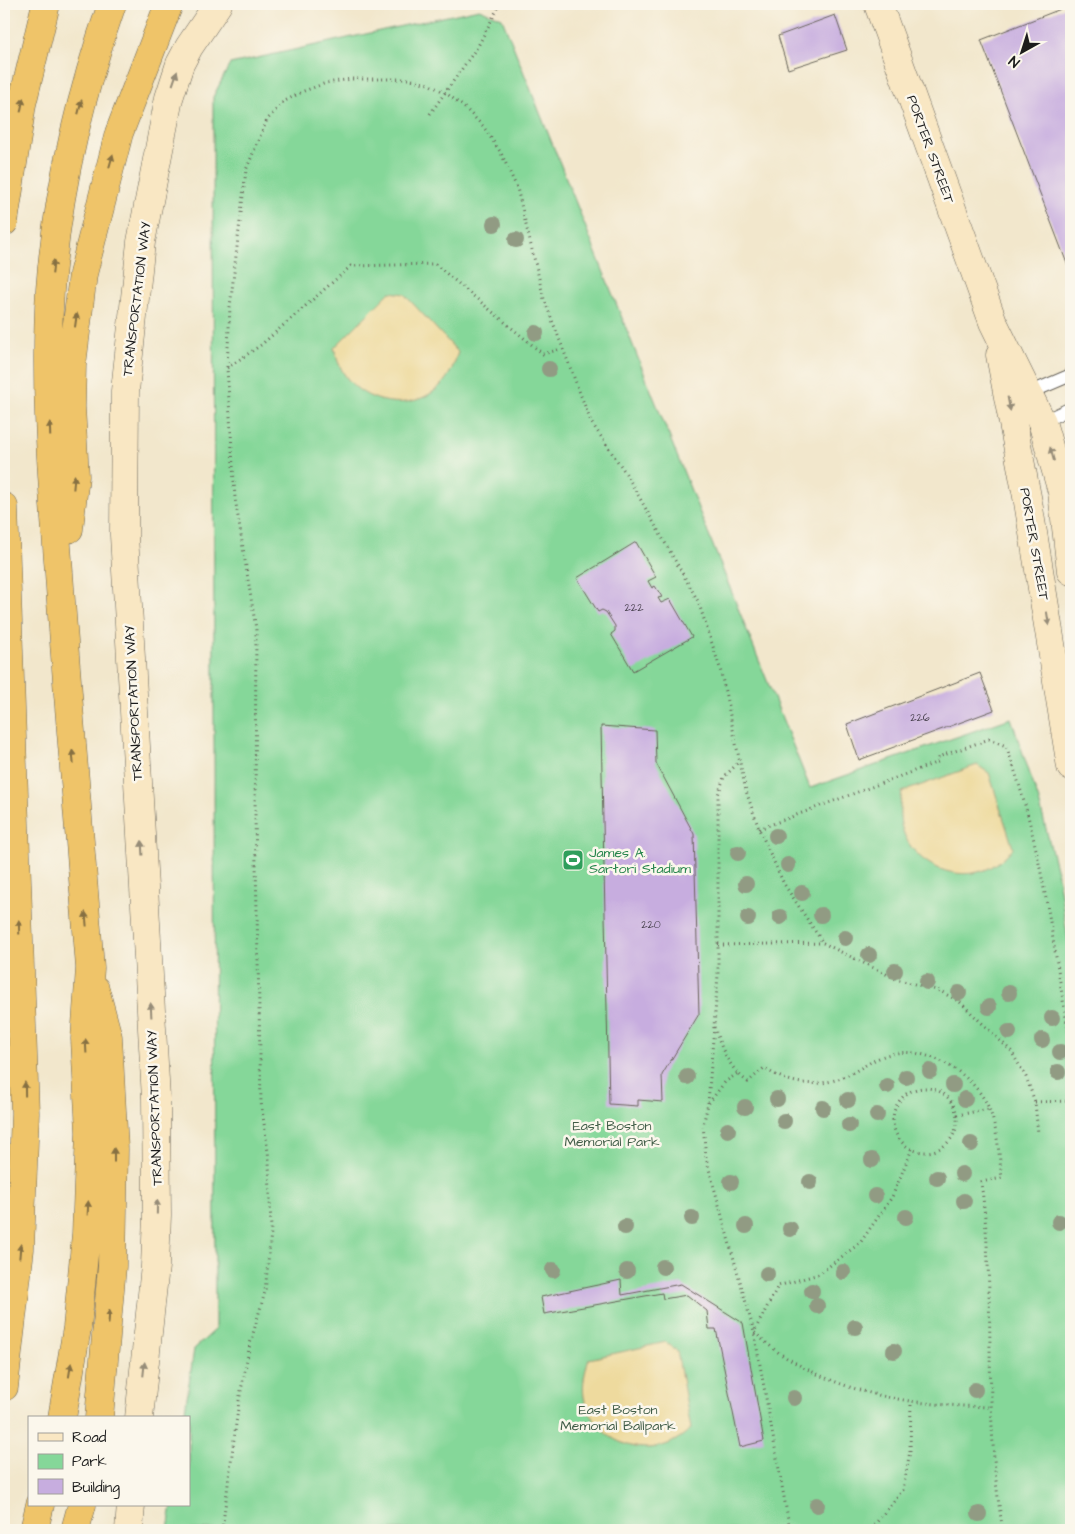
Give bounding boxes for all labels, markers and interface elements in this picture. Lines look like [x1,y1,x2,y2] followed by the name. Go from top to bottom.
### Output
[998,28,1048,78] north arrow
[1005,51,1024,72] text: N
[172,71,179,86] one-way arrow
[901,92,959,207] street label: PORTER STREET
[18,96,26,112] one-way arrow
[76,99,84,114] one-way arrow
[107,154,115,169] one-way arrow
[118,220,156,378] street label: TRANSPORTATION WAY
[49,259,57,275] one-way arrow
[72,312,80,328] one-way arrow
[1006,396,1014,412] one-way arrow
[46,421,54,437] one-way arrow
[1048,447,1056,462] one-way arrow
[70,474,78,490] one-way arrow
[1014,486,1054,602] street label: PORTER STREET
[625,600,644,615] house number: 222
[1044,611,1052,627] one-way arrow
[120,624,148,781] street label: TRANSPORTATION WAY
[910,710,930,725] house number: 226
[69,749,77,765] one-way arrow
[137,840,145,856] one-way arrow
[589,843,691,879] place label: James A. Sartori Stadium
[561,848,585,872] sports icon: James A. Sartori Stadium
[82,911,90,927] one-way arrow
[641,917,661,932] house number: 220
[15,918,23,934] one-way arrow
[147,1002,155,1018] one-way arrow
[142,1029,168,1186] street label: TRANSPORTATION WAY
[81,1038,89,1054] one-way arrow
[20,1081,28,1097] one-way arrow
[564,1116,660,1152] park label: East Boston Memorial Park
[110,1146,118,1162] one-way arrow
[153,1199,161,1215] one-way arrow
[84,1200,92,1216] one-way arrow
[16,1243,24,1259] one-way arrow
[106,1309,114,1325] one-way arrow
[67,1361,75,1377] one-way arrow
[140,1361,148,1377] one-way arrow
[560,1400,676,1436] park label: East Boston Memorial Ballpark
[28,1416,190,1506] legend
[72,1427,107,1448] text: Road
[72,1451,107,1472] text: Park
[72,1477,120,1499] text: Building

